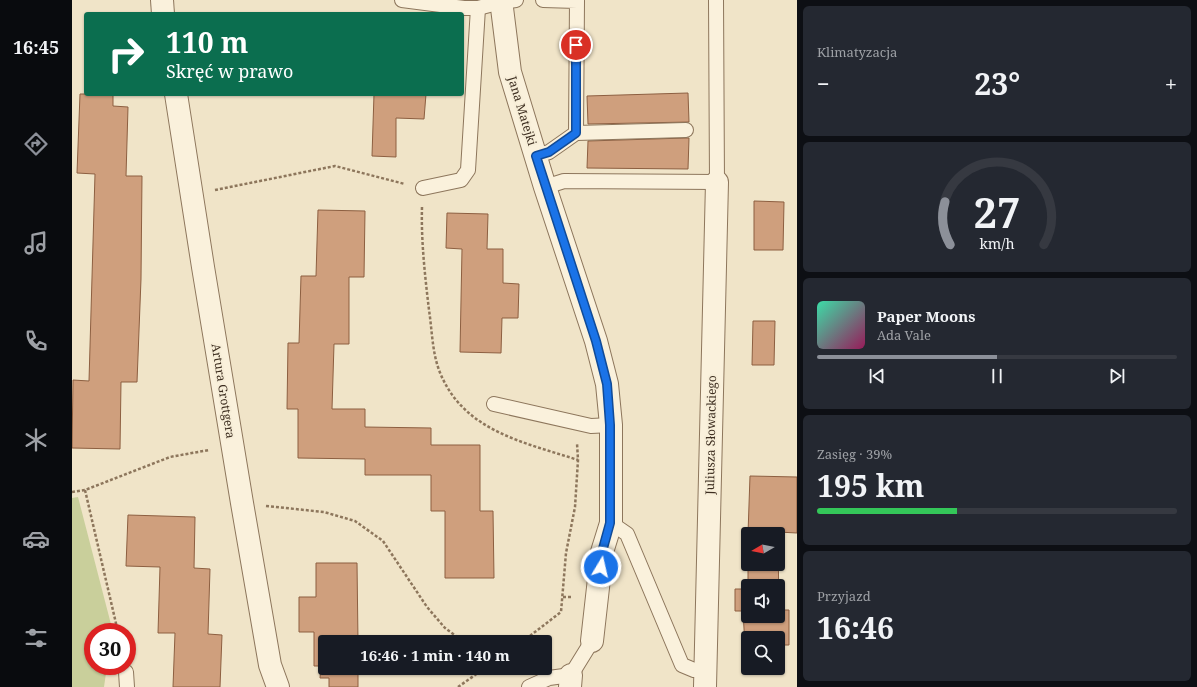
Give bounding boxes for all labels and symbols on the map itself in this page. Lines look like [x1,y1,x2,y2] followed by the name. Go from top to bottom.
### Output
[559,28,593,62] pin
[504,73,541,148] street label: Jana Matejki
[208,342,239,440] street label: Artura Grottgera
[701,375,720,496] street label: Juliusza Słowackiego
[741,527,785,571] north arrow
[580,546,622,588] position arrow
[84,623,136,675] speed limit sign: 30

